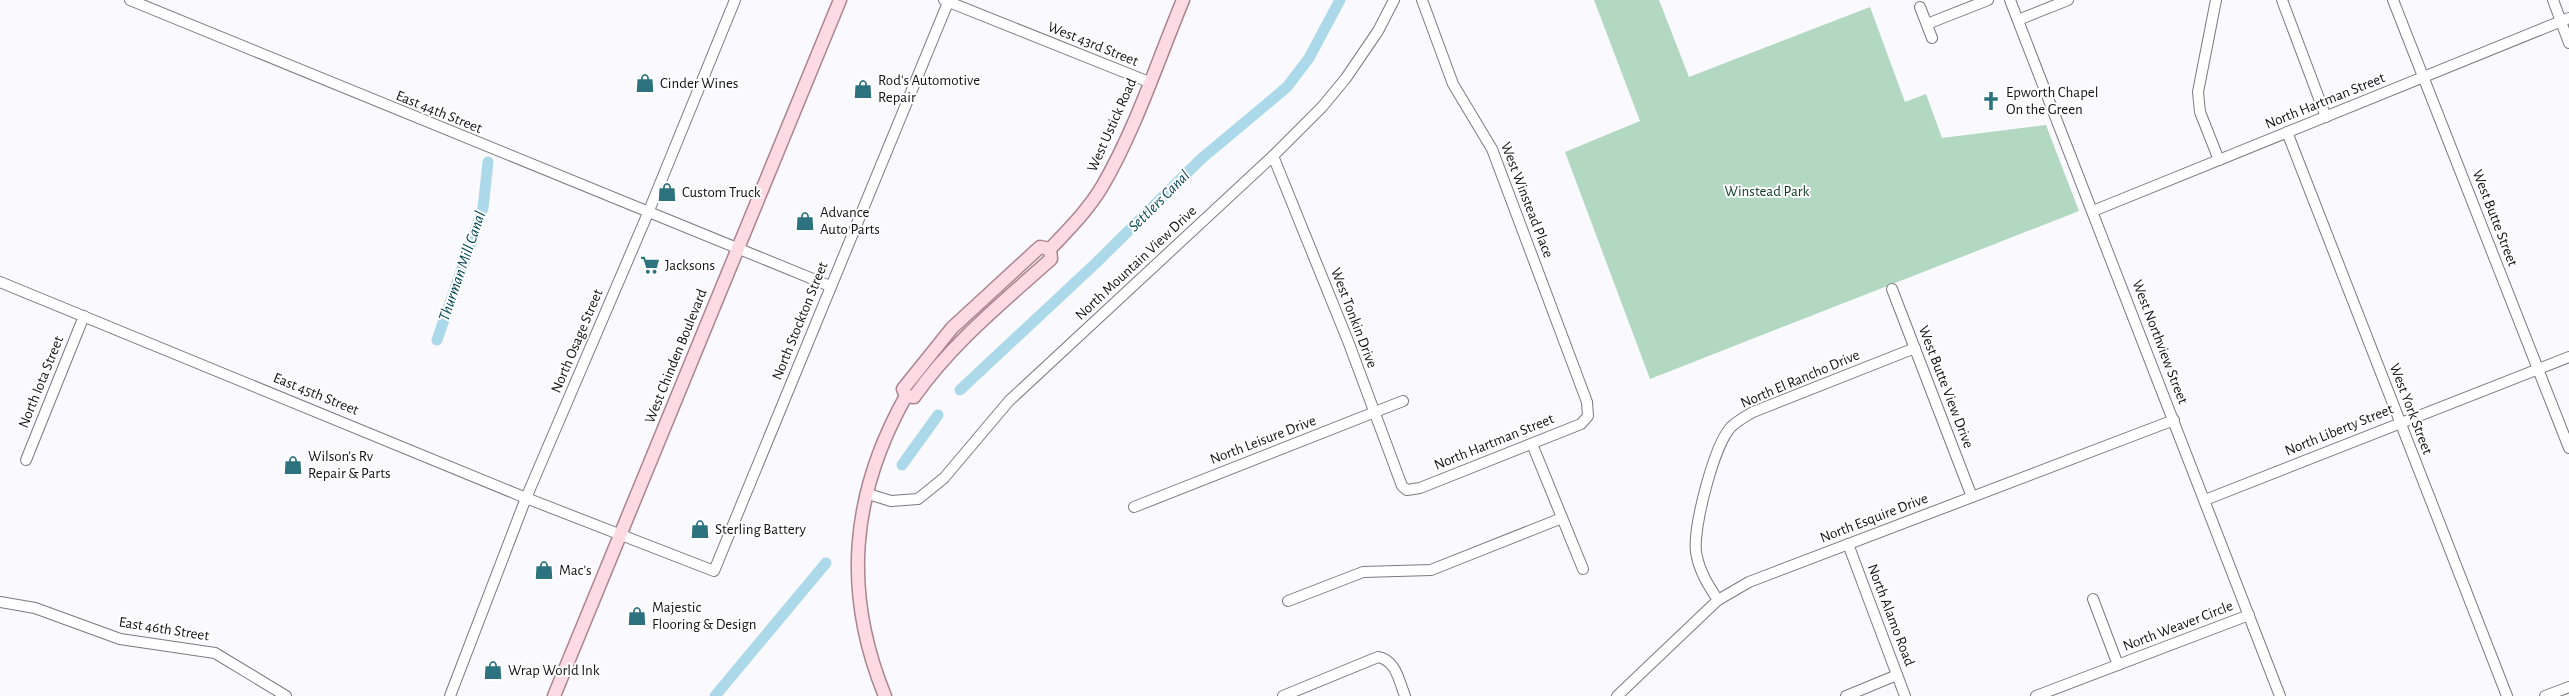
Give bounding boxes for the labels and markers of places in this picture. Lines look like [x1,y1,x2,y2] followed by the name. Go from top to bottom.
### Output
[634,72,656,94] shop icon: Cinder Wines
[878,73,980,105] place label: Rod's Automotive Repair
[660,76,738,91] place label: Cinder Wines
[852,78,874,100] shop icon: Rod's Automotive Repair
[2006,85,2098,117] place label: Epworth Chapel On the Green
[1980,90,2002,112] church icon: Epworth Chapel On the Green
[656,181,678,203] shop icon: Custom Truck
[682,185,761,200] place label: Custom Truck
[820,205,880,237] place label: Advance Auto Parts
[794,210,816,232] shop icon: Advance Auto Parts
[639,254,661,276] supermarket icon: Jacksons
[665,258,715,273] place label: Jacksons
[308,449,390,481] place label: Wilson’s Rv Repair & Parts
[282,454,304,476] shop icon: Wilson’s Rv Repair & Parts
[689,518,711,540] shop icon: Sterling Battery
[715,522,807,537] place label: Sterling Battery
[533,559,555,581] shop icon: Mac's
[559,563,591,578] place label: Mac's
[652,600,757,632] place label: Majestic Flooring & Design
[626,605,648,627] shop icon: Majestic Flooring & Design
[482,659,504,681] shop icon: Wrap World Ink
[508,663,600,678] place label: Wrap World Ink

